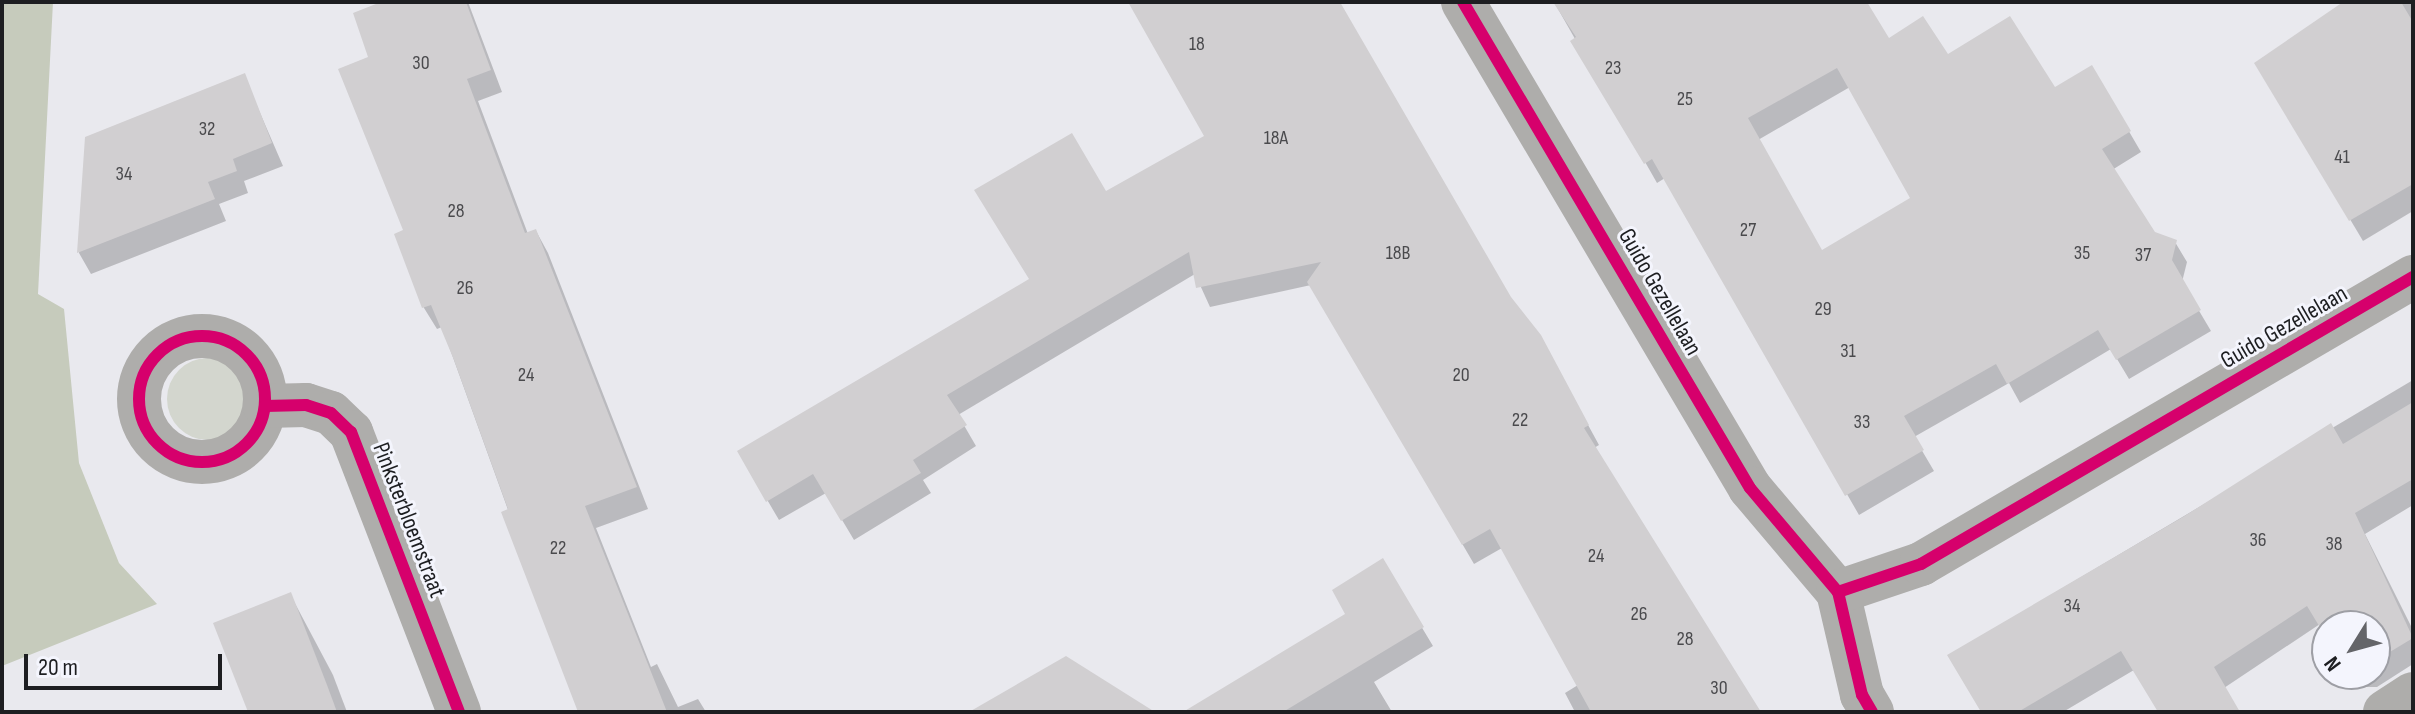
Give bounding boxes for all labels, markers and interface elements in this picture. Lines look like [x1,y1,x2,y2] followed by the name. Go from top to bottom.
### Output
[1189,32,1205,56] house number: 18
[412,51,430,75] house number: 30
[1605,56,1621,80] house number: 23
[1677,87,1693,111] house number: 25
[199,117,215,141] house number: 32
[1264,126,1288,150] house number: 18A
[2334,145,2350,169] house number: 41
[116,162,132,186] house number: 34
[448,199,464,223] house number: 28
[1740,218,1756,242] house number: 27
[1612,223,1708,361] street label: Guido Gezellelaan
[1386,241,1410,265] house number: 18B
[2074,241,2090,265] house number: 35
[2135,243,2151,267] house number: 37
[457,276,473,300] house number: 26
[2215,279,2353,375] street label: Guido Gezellelaan
[1814,297,1832,321] house number: 29
[1840,339,1856,363] house number: 31
[518,363,534,387] house number: 24
[1452,363,1470,387] house number: 20
[1512,408,1528,432] house number: 22
[1854,410,1870,434] house number: 33
[366,438,452,602] street label: Pinksterbloemstraat
[2249,528,2267,552] house number: 36
[2325,532,2343,556] house number: 38
[550,536,566,560] house number: 22
[1588,544,1604,568] house number: 24
[2064,594,2080,618] house number: 34
[1631,602,1647,626] house number: 26
[2311,610,2391,690] north arrow
[1677,627,1693,651] house number: 28
[28,638,226,688] scale bar
[2319,651,2347,676] text: N
[38,653,78,682] text: 20 m
[1710,676,1728,700] house number: 30

